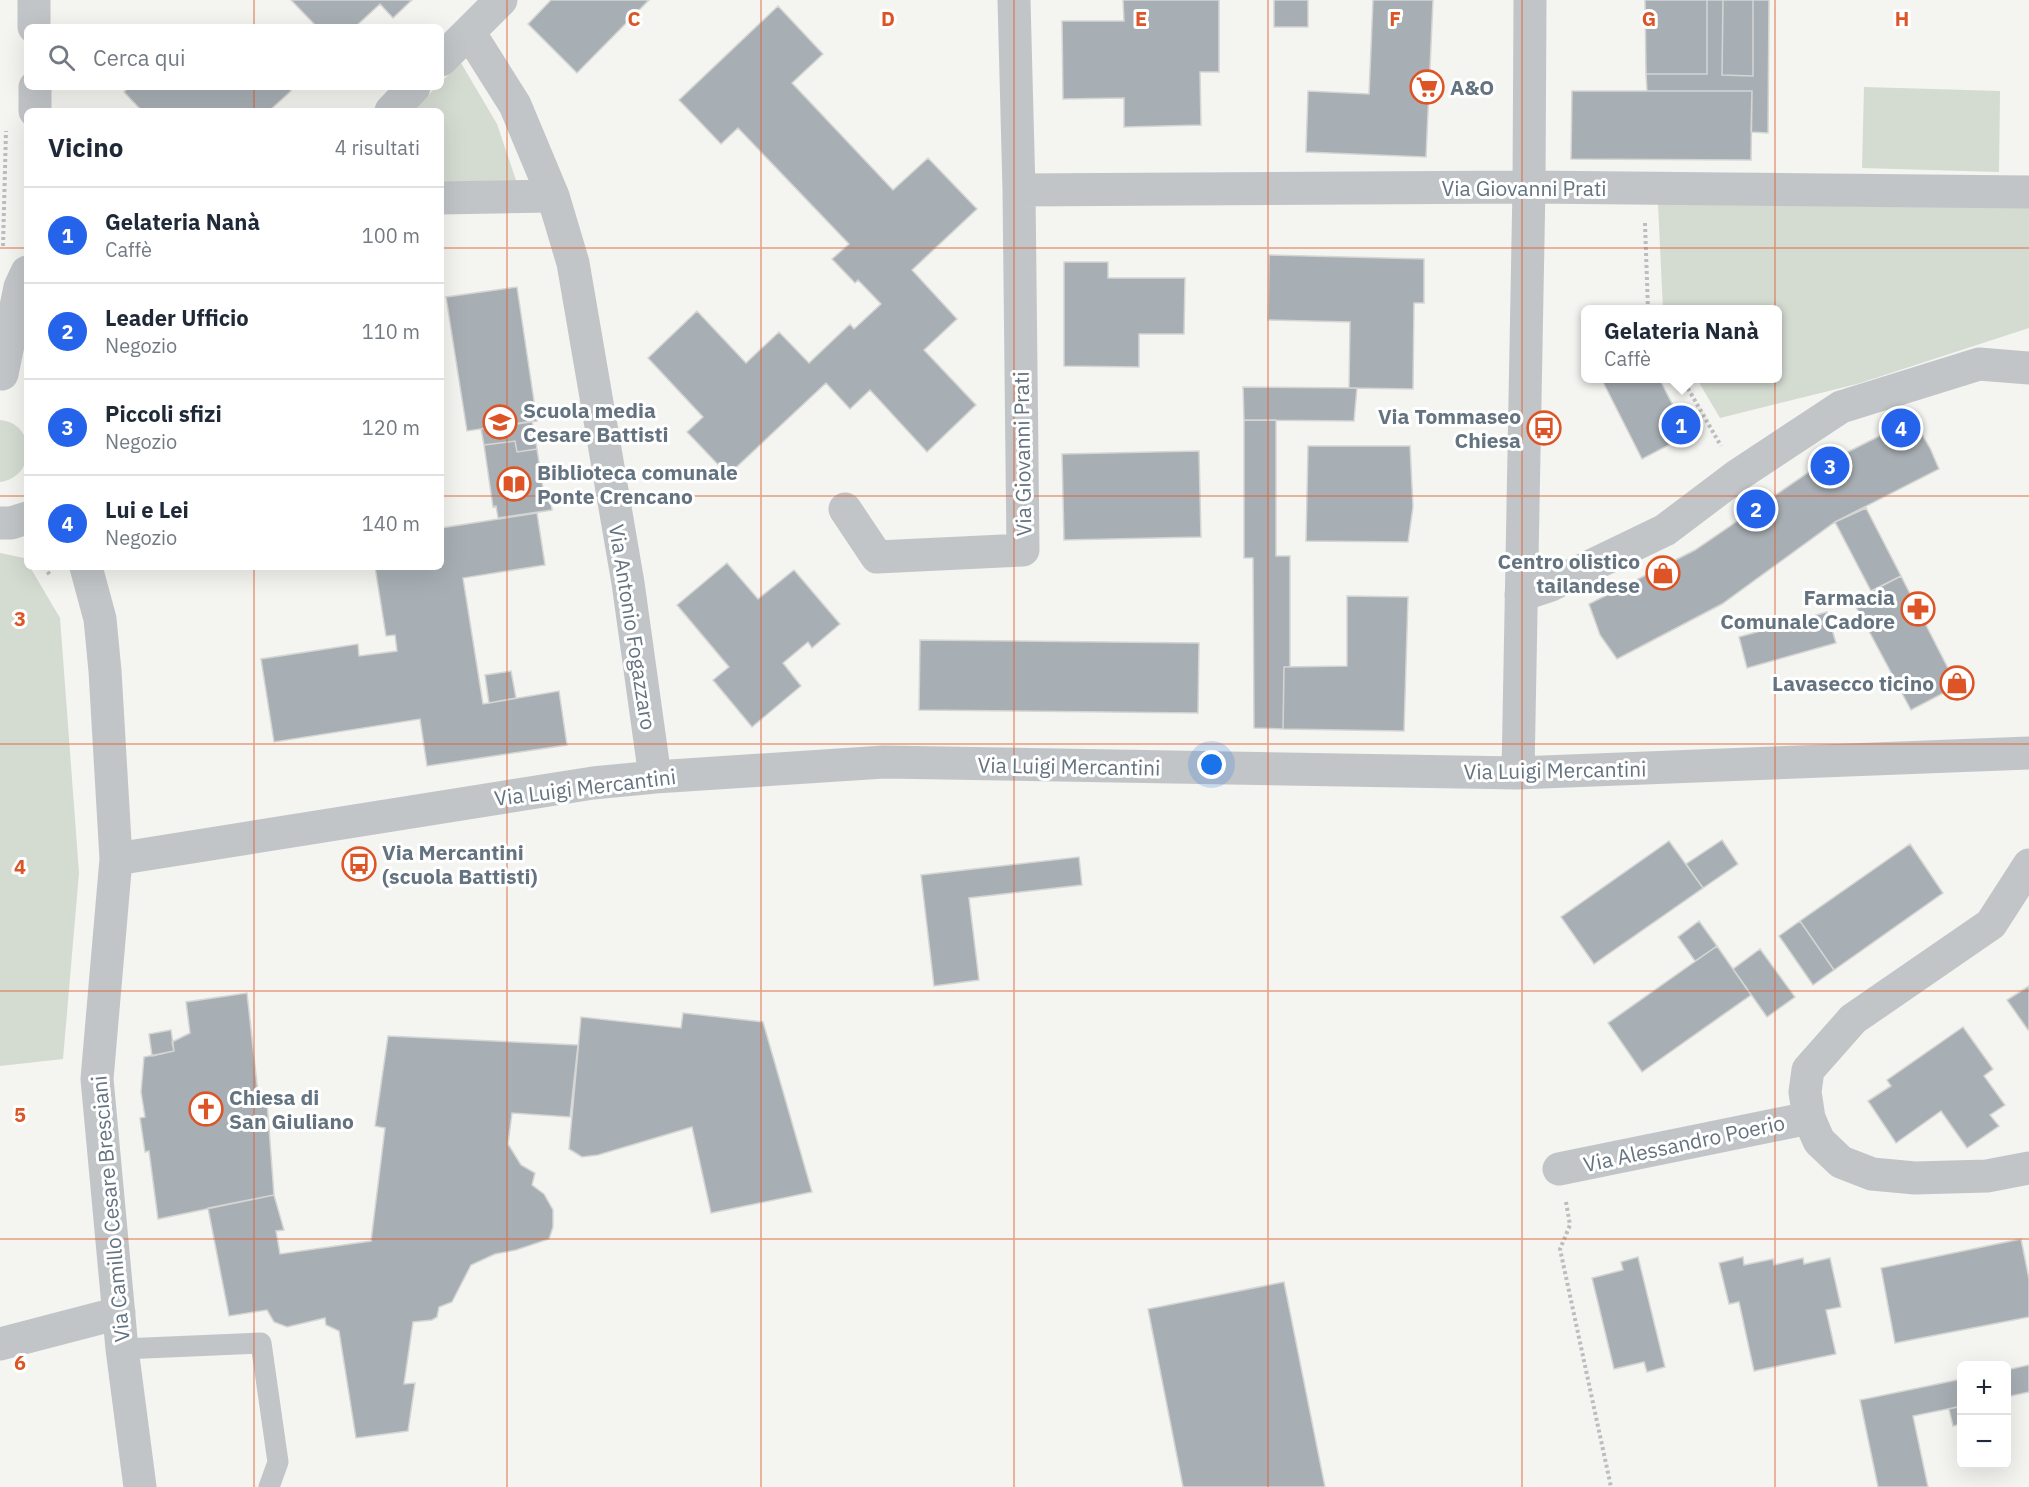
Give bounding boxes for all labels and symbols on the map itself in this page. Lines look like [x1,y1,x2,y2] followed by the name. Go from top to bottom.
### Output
[627,5,641,32] text: C
[881,5,895,32] text: D
[1135,5,1147,32] text: E
[1389,5,1401,32] text: F
[1642,5,1656,32] text: G
[1895,5,1909,32] text: H
[1409,69,1445,105] supermarket icon: A&O
[1450,73,1494,101] place label: A&O
[1441,174,1607,202] street label: Via Giovanni Prati
[1007,371,1037,537] street label: Via Giovanni Prati
[523,396,668,448] place label: Scuola media Cesare Battisti
[1378,402,1521,454] place label: Via Tommaseo Chiesa
[1662,402,1700,448] pin: 1
[482,404,518,440] school or university icon: Scuola media Cesare Battisti
[1882,406,1920,450] pin: 4
[1526,410,1562,446] bus stop icon: Via Tommaseo Chiesa
[1810,444,1850,488] pin: 3
[537,458,738,510] place label: Biblioteca comunale Ponte Crencano
[496,466,532,502] library icon: Biblioteca comunale Ponte Crencano
[1736,486,1776,532] pin: 2
[603,522,663,732] street label: Via Antonio Fogazzaro
[1498,547,1640,599] place label: Centro olistico tailandese
[1645,555,1681,591] shop icon: Centro olistico tailandese
[1720,583,1895,635] place label: Farmacia Comunale Cadore
[1900,591,1936,627] pharmacy icon: Farmacia Comunale Cadore
[14,605,26,632] text: 3
[1939,665,1975,701] shop icon: Lavasecco ticino
[1772,669,1934,697] place label: Lavasecco ticino
[977,750,1161,782] street label: Via Luigi Mercantini
[1197,750,1226,779] your location
[1463,754,1647,786] street label: Via Luigi Mercantini
[493,762,677,812] street label: Via Luigi Mercantini
[382,838,538,890] place label: Via Mercantini (scuola Battisti)
[341,846,377,882] bus stop icon: Via Mercantini (scuola Battisti)
[14,853,26,880] text: 4
[84,1075,136,1343] street label: Via Camillo Cesare Bresciani
[229,1083,354,1135] place label: Chiesa di San Giuliano
[188,1091,224,1127] church icon: Chiesa di San Giuliano
[14,1101,26,1128] text: 5
[1581,1108,1787,1178] street label: Via Alessandro Poerio
[14,1349,26,1376] text: 6

